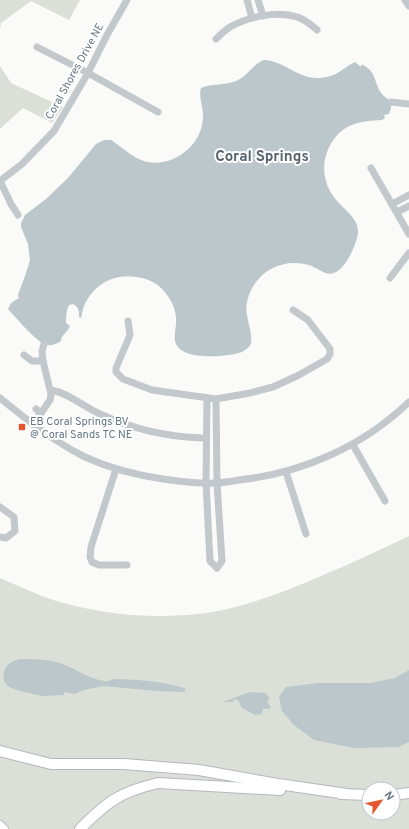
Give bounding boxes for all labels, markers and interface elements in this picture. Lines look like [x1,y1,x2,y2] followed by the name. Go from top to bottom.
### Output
[43,21,107,122] street label: Coral Shores Drive NE
[215,148,309,167] district label: Coral Springs
[30,415,132,442] place label: EB Coral Springs BV @ Coral Sands TC NE
[17,422,27,432] marker: EB Coral Springs BV @ Coral Sands TC NE
[361,781,401,821] north arrow
[381,789,397,803] text: N

